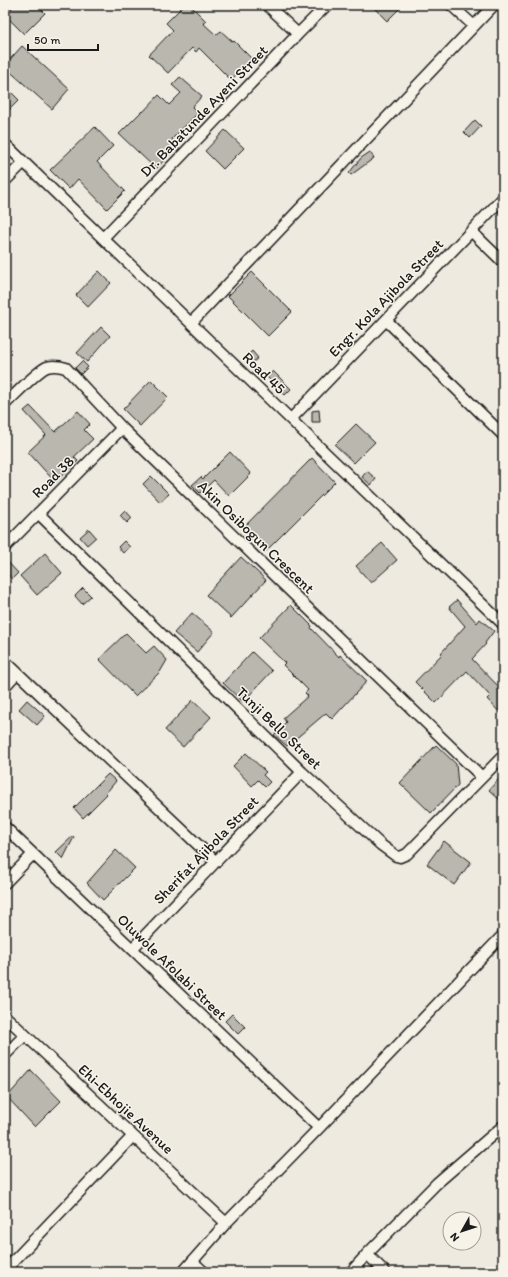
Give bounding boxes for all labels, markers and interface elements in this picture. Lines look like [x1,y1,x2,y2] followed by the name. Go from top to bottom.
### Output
[28,26,98,52] scale bar
[34,33,60,47] text: 50 m
[136,41,272,180] street label: Dr. Babatunde Ayeni Street
[325,235,447,361] street label: Engr. Kola Ajibola Street
[239,348,289,398] street label: Road 45
[28,452,78,502] street label: Road 38
[194,477,318,598] street label: Akin Osibogun Crescent
[233,683,326,773] street label: Tunji Bello Street
[150,792,263,908] street label: Sherifat Ajibola Street
[114,910,231,1024] street label: Oluwole Afolabi Street
[75,1060,177,1158] street label: Ehi-Ebhojie Avenue
[442,1211,482,1251] north arrow
[447,1230,462,1244] text: N

